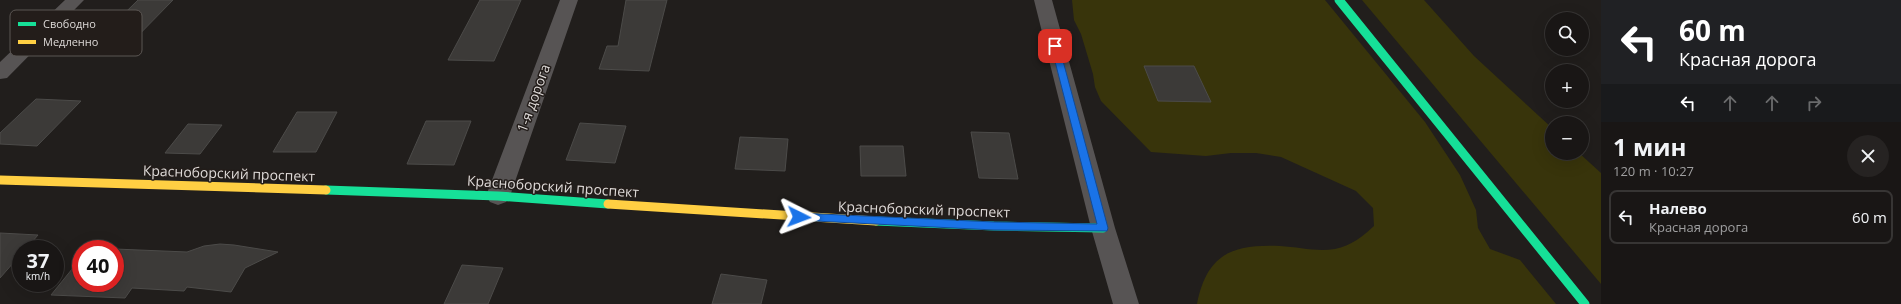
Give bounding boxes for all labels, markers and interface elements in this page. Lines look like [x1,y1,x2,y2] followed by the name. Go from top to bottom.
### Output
[10,10,142,56] legend
[1679,11,1746,49] text: 60 m
[1545,12,1589,160] map controls
[1545,12,1589,56] button: search
[43,16,96,31] text: Свободно
[1613,16,1665,68] icon: left
[1038,29,1072,63] pin
[43,34,99,49] text: Медленно
[1044,35,1066,57] icon: arrive
[1679,47,1816,71] text: Красная дорога
[512,61,554,135] street label: 1-я дорога
[1545,64,1589,108] button: +
[1677,92,1699,114] icon: left
[1719,92,1741,114] icon: ahead
[1761,92,1783,114] icon: ahead
[1803,92,1825,114] icon: right
[1545,116,1589,160] button: −
[1613,130,1686,163] text: 1 мин
[1847,135,1889,177] button: close
[143,160,316,186] street label: Красноборский проспект
[1613,162,1694,180] text: 120 m · 10:27
[466,171,640,202] street label: Красноборский проспект
[778,196,820,238] position arrow
[838,196,1011,222] street label: Красноборский проспект
[1649,198,1707,218] text: Налево
[1615,206,1637,228] icon: left
[1852,207,1887,227] text: 60 m
[1649,218,1748,236] text: Красная дорога
[72,240,124,292] speed limit sign: 40
[27,247,49,274] text: 37
[26,269,50,283] text: km/h

